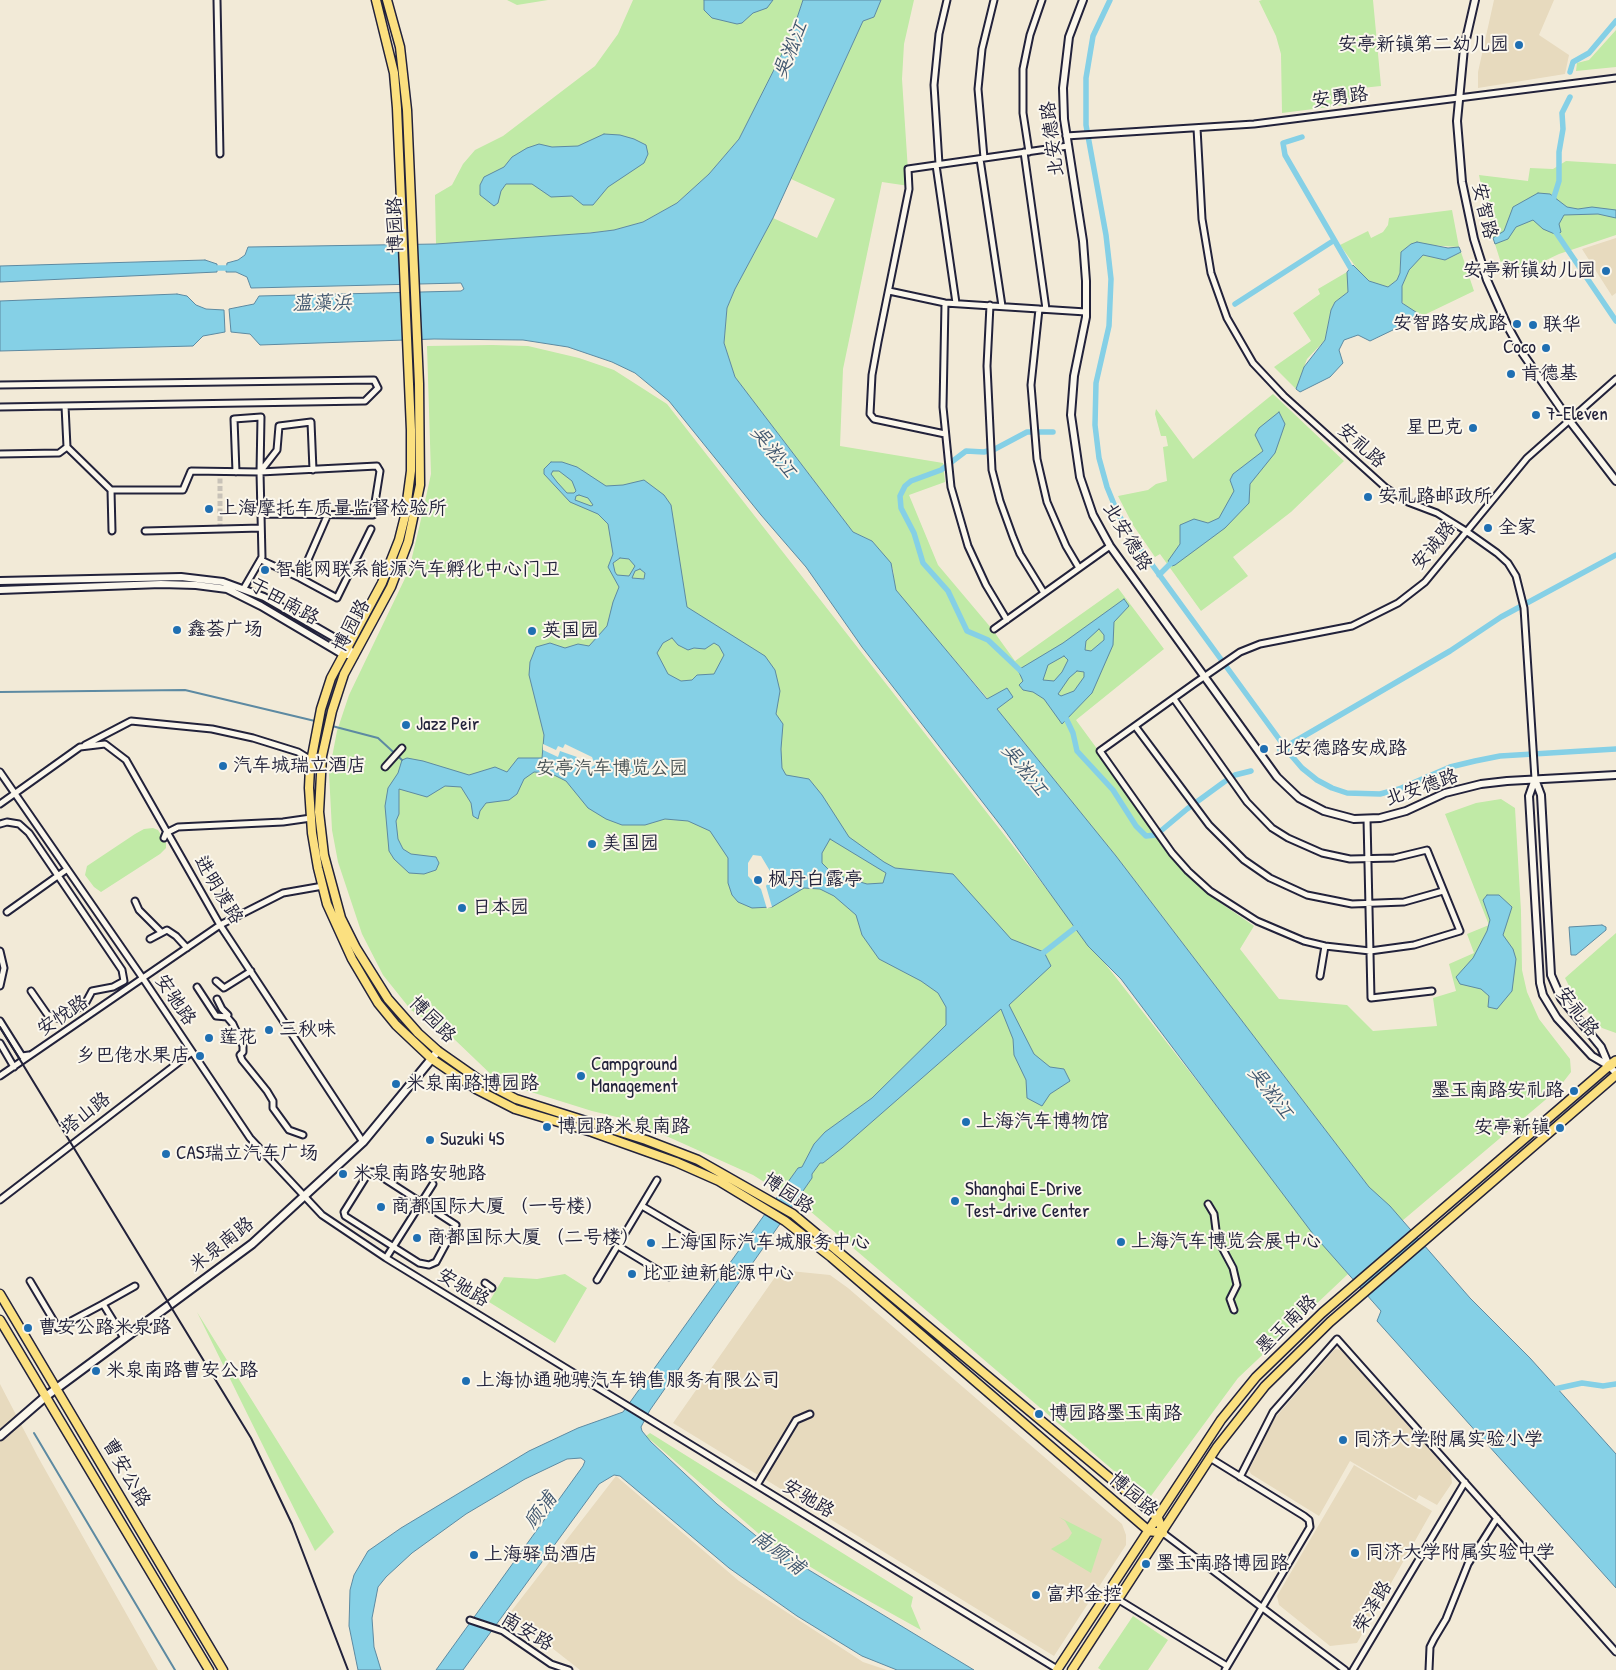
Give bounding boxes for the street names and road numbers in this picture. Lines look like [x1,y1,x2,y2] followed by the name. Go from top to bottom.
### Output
[1310,83,1370,113] street label: 安勇路
[1037,100,1069,178] street label: 北安德路
[1466,181,1502,241] street label: 安智路
[384,196,408,254] street label: 博园路
[1332,418,1390,474] street label: 安礼路
[1098,499,1156,575] street label: 北安德路
[1407,517,1461,575] street label: 安诚路
[245,574,323,630] street label: 于田南路
[329,595,375,657] street label: 博园路
[1382,765,1462,811] street label: 北安德路
[189,852,247,928] street label: 进明渡路
[150,970,200,1030] street label: 安驰路
[1551,982,1603,1042] street label: 安礼路
[33,991,93,1041] street label: 安悦路
[404,992,460,1048] street label: 博园路
[57,1087,115,1141] street label: 塔山路
[758,1169,818,1219] street label: 博园路
[185,1213,259,1277] street label: 米泉南路
[433,1264,493,1312] street label: 安驰路
[1252,1290,1322,1360] street label: 墨玉南路
[97,1434,155,1512] street label: 曹安公路
[1104,1468,1162,1522] street label: 博园路
[778,1475,838,1523] street label: 安驰路
[1349,1577,1397,1637] street label: 荣泽路
[497,1608,557,1656] street label: 南安路

